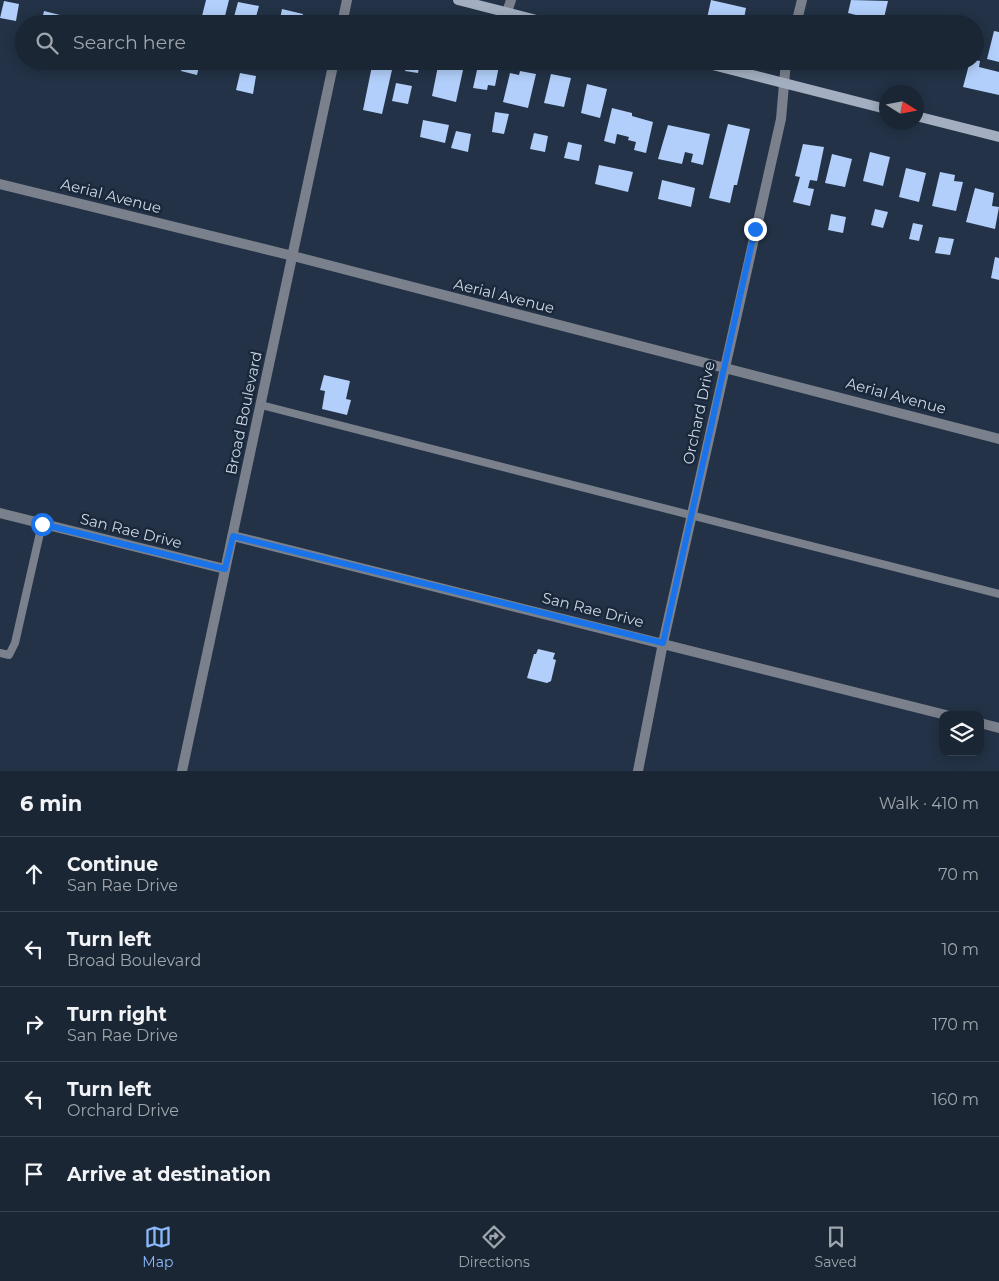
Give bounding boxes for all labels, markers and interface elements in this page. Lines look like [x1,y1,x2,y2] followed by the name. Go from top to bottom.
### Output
[15,15,984,70] search box
[33,29,61,57] icon: search
[73,31,186,54] text: Search here
[879,85,924,130] north arrow
[59,174,163,217] street label: Aerial Avenue
[744,218,767,241] route end
[452,274,556,317] street label: Aerial Avenue
[221,349,266,476] street label: Broad Boulevard
[678,360,719,466] street label: Orchard Drive
[844,373,948,418] street label: Aerial Avenue
[78,509,184,552] street label: San Rae Drive
[31,513,54,536] route start
[540,588,646,631] street label: San Rae Drive
[939,711,984,756] map controls
[939,711,984,756] button: layers
[20,791,82,816] text: 6 min
[879,794,979,813] text: Walk · 410 m
[67,853,158,876] text: Continue
[20,860,48,888] icon: ahead
[938,865,979,884] text: 70 m
[67,876,178,895] text: San Rae Drive
[67,928,152,951] text: Turn left
[20,935,48,963] icon: left
[941,940,979,959] text: 10 m
[67,951,201,970] text: Broad Boulevard
[67,1003,167,1026] text: Turn right
[20,1010,48,1038] icon: right
[932,1015,979,1034] text: 170 m
[67,1026,178,1045] text: San Rae Drive
[67,1078,152,1101] text: Turn left
[20,1085,48,1113] icon: left
[932,1090,979,1109] text: 160 m
[67,1101,179,1120] text: Orchard Drive
[20,1160,48,1188] icon: arrive
[67,1163,271,1186] text: Arrive at destination
[142,1223,173,1271] tab: Map
[458,1223,530,1271] tab: Directions
[815,1223,857,1271] tab: Saved

